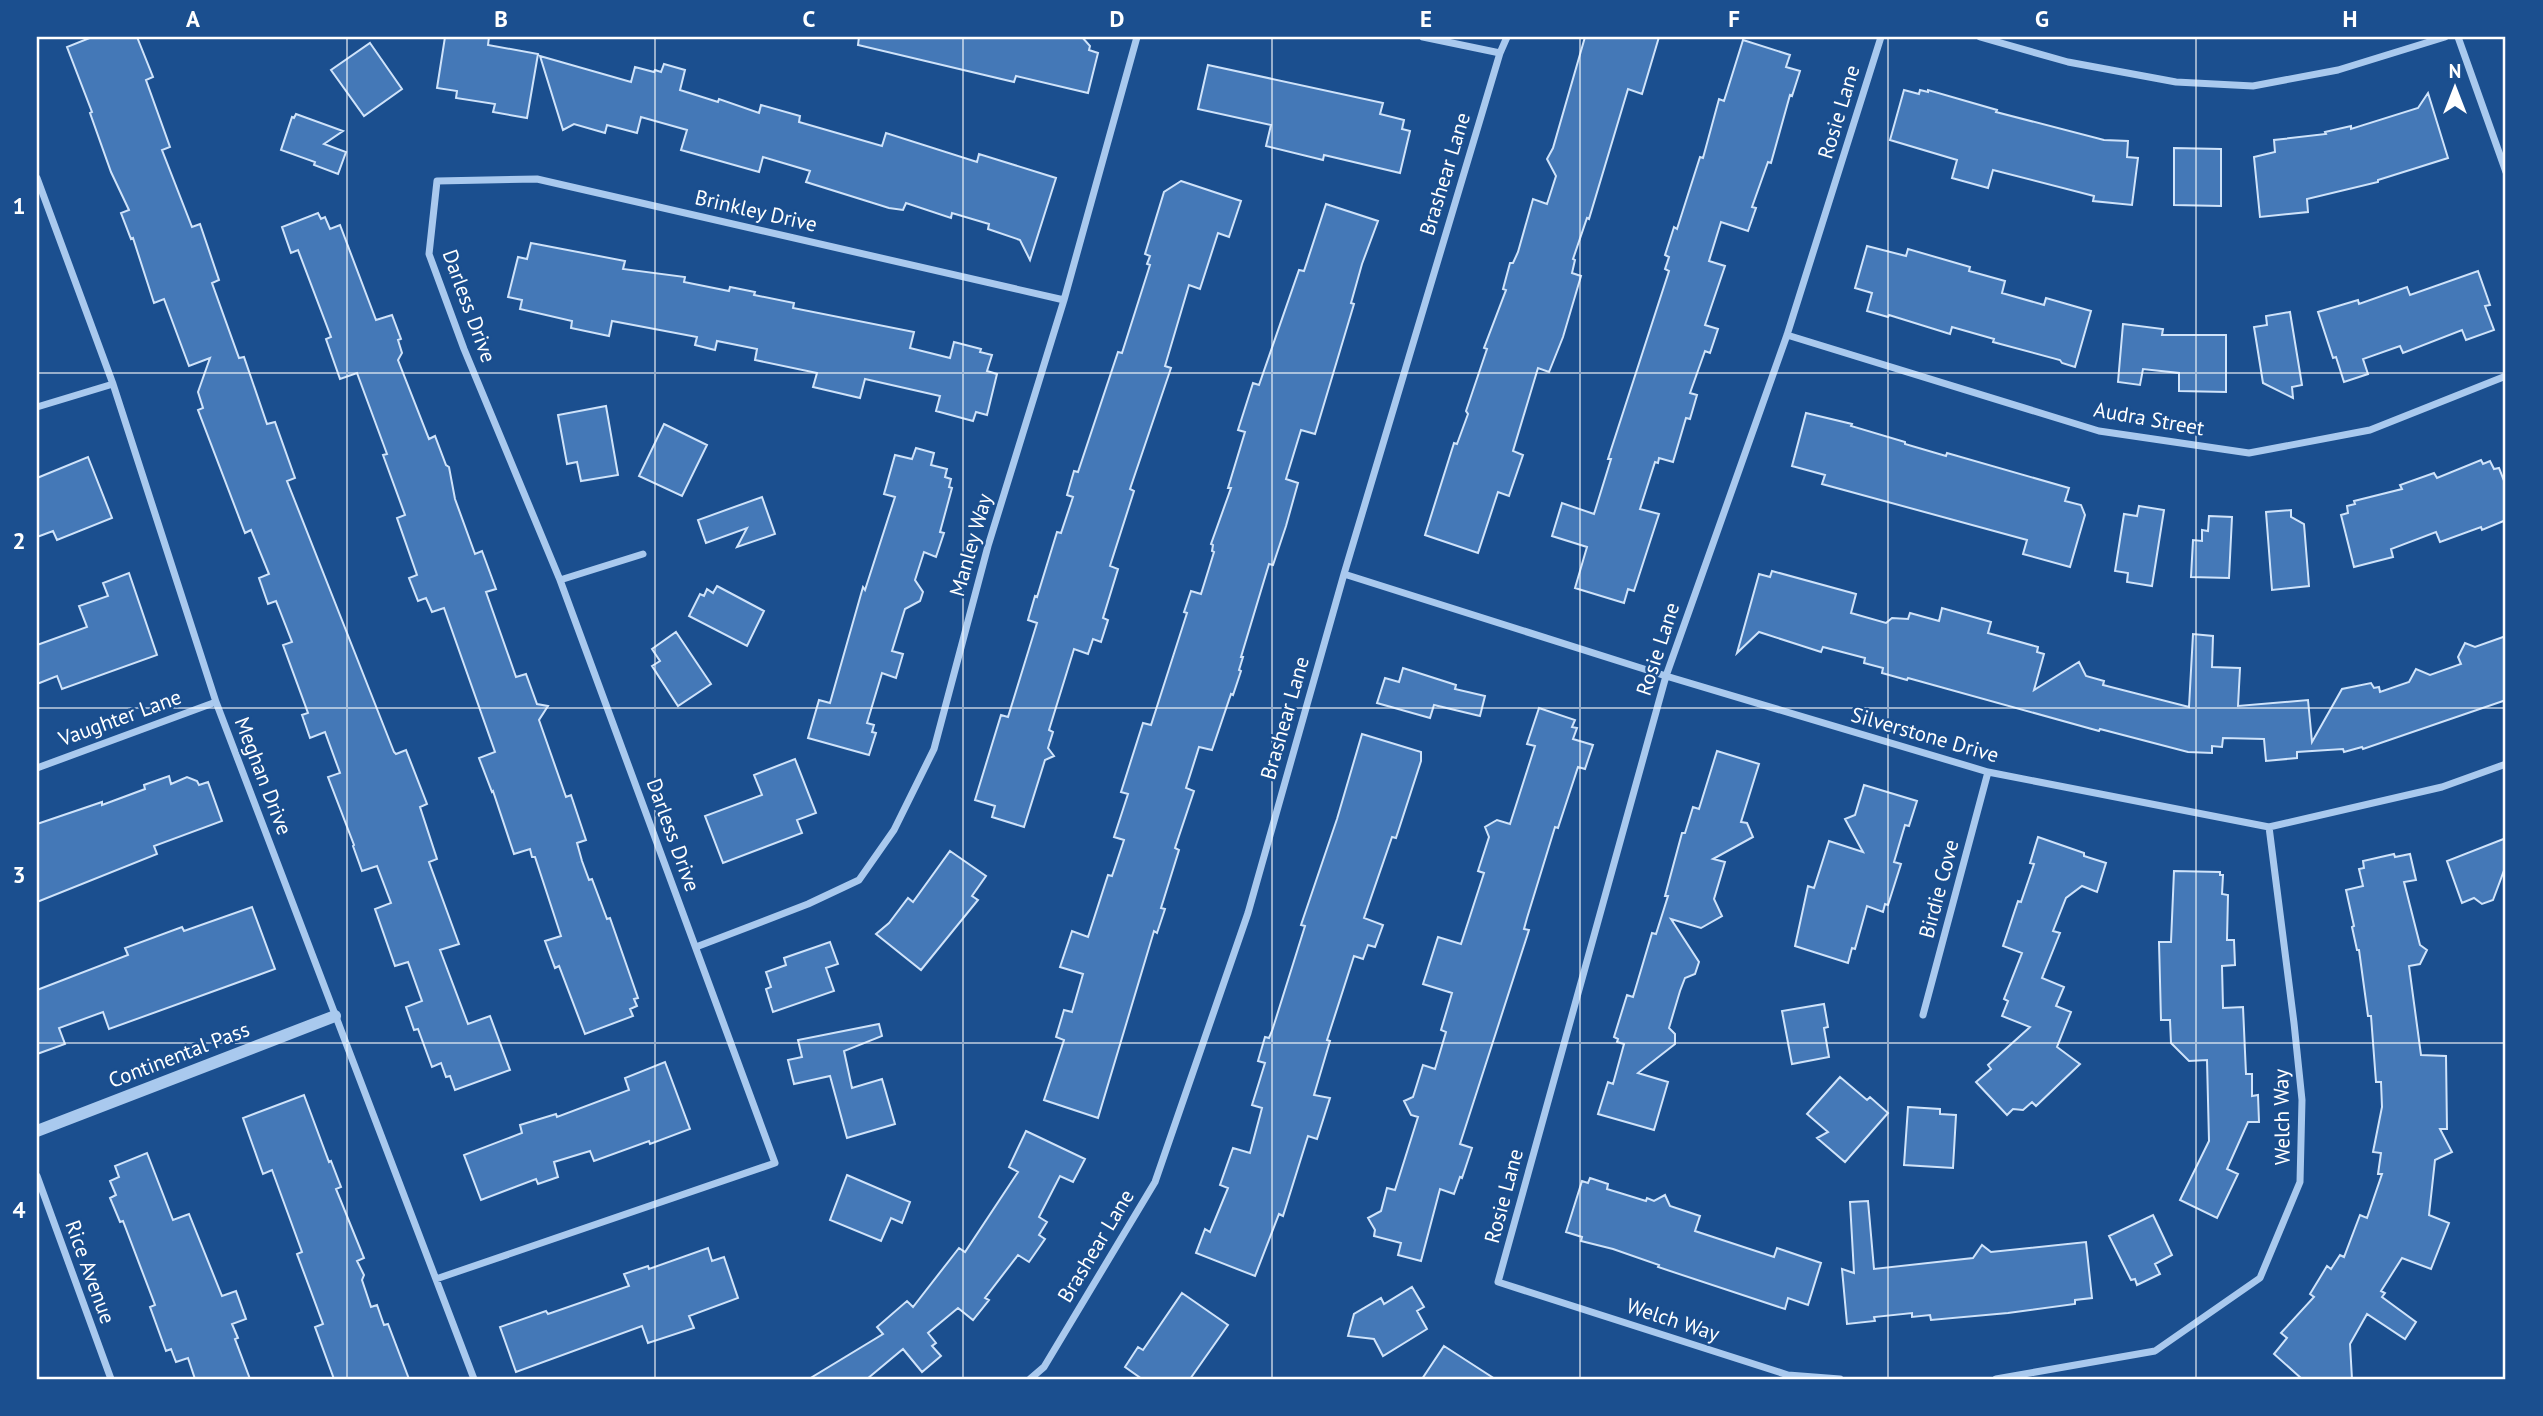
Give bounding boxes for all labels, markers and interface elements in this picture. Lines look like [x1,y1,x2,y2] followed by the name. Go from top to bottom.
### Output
[186,4,200,33] text: A
[494,4,508,33] text: B
[803,4,816,33] text: C
[1110,4,1124,33] text: D
[1420,4,1432,33] text: E
[1728,4,1740,33] text: F
[2035,4,2049,33] text: G
[2343,4,2357,33] text: H
[2420,52,2490,122] north arrow
[2449,59,2461,83] text: N
[1812,62,1866,162] street label: Rosie Lane
[1413,109,1476,239] street label: Brashear Lane
[692,183,820,238] street label: Brinkley Drive
[12,191,26,220] text: 1
[437,246,502,366] street label: Darless Drive
[2092,396,2206,442] street label: Audra Street
[943,490,998,599] street label: Manley Way
[12,526,26,555] text: 2
[1630,599,1685,699] street label: Rosie Lane
[1254,653,1315,783] street label: Brashear Lane
[54,683,185,753] street label: Vaughter Lane
[1848,701,2002,769] street label: Silverstone Drive
[229,713,298,839] street label: Meghan Drive
[641,775,706,895] street label: Darless Drive
[1912,837,1965,941] street label: Birdie Cove
[12,860,26,889] text: 3
[105,1015,253,1094] street label: Continental Pass
[2267,1068,2296,1165] street label: Welch Way
[1478,1146,1529,1246] street label: Rosie Lane
[1051,1184,1140,1307] street label: Brashear Lane
[12,1195,26,1224] text: 4
[59,1216,122,1327] street label: Rice Avenue
[1623,1292,1723,1347] street label: Welch Way

